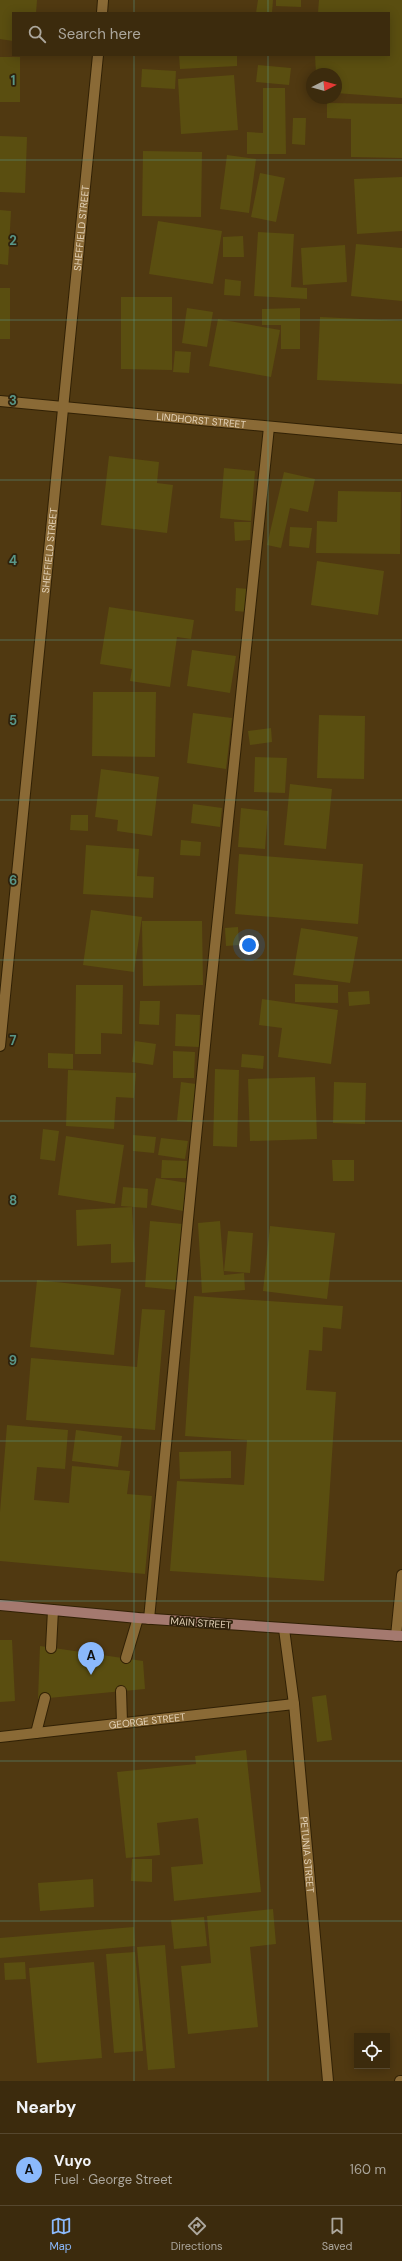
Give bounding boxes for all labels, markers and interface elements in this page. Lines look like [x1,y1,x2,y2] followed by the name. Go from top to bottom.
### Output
[12,12,390,56] search box
[26,23,48,45] icon: search
[58,24,141,44] text: Search here
[306,68,342,104] north arrow
[11,72,15,89] text: 1
[70,184,92,271] street label: SHEFFIELD STREET
[9,232,17,249] text: 2
[9,392,17,409] text: 3
[156,409,247,431] street label: LINDHORST STREET
[38,507,60,594] street label: SHEFFIELD STREET
[9,552,17,569] text: 4
[9,712,17,729] text: 5
[9,872,17,889] text: 6
[239,935,259,955] your location
[10,1032,17,1049] text: 7
[9,1192,17,1209] text: 8
[9,1352,17,1369] text: 9
[170,1614,232,1632] street label: MAIN STREET
[78,1642,104,1675] pin: A
[108,1710,186,1731] street label: GEORGE STREET
[298,1816,318,1894] street label: PETUNIA STREET
[354,2033,390,2069] map controls
[354,2033,390,2069] button: locate
[16,2096,76,2118] text: Nearby
[54,2151,91,2171] text: Vuyo
[24,2161,34,2178] text: A
[350,2161,386,2178] text: 160 m
[54,2171,172,2188] text: Fuel · George Street
[50,2215,72,2253] tab: Map
[171,2215,223,2253] tab: Directions
[322,2215,352,2253] tab: Saved

